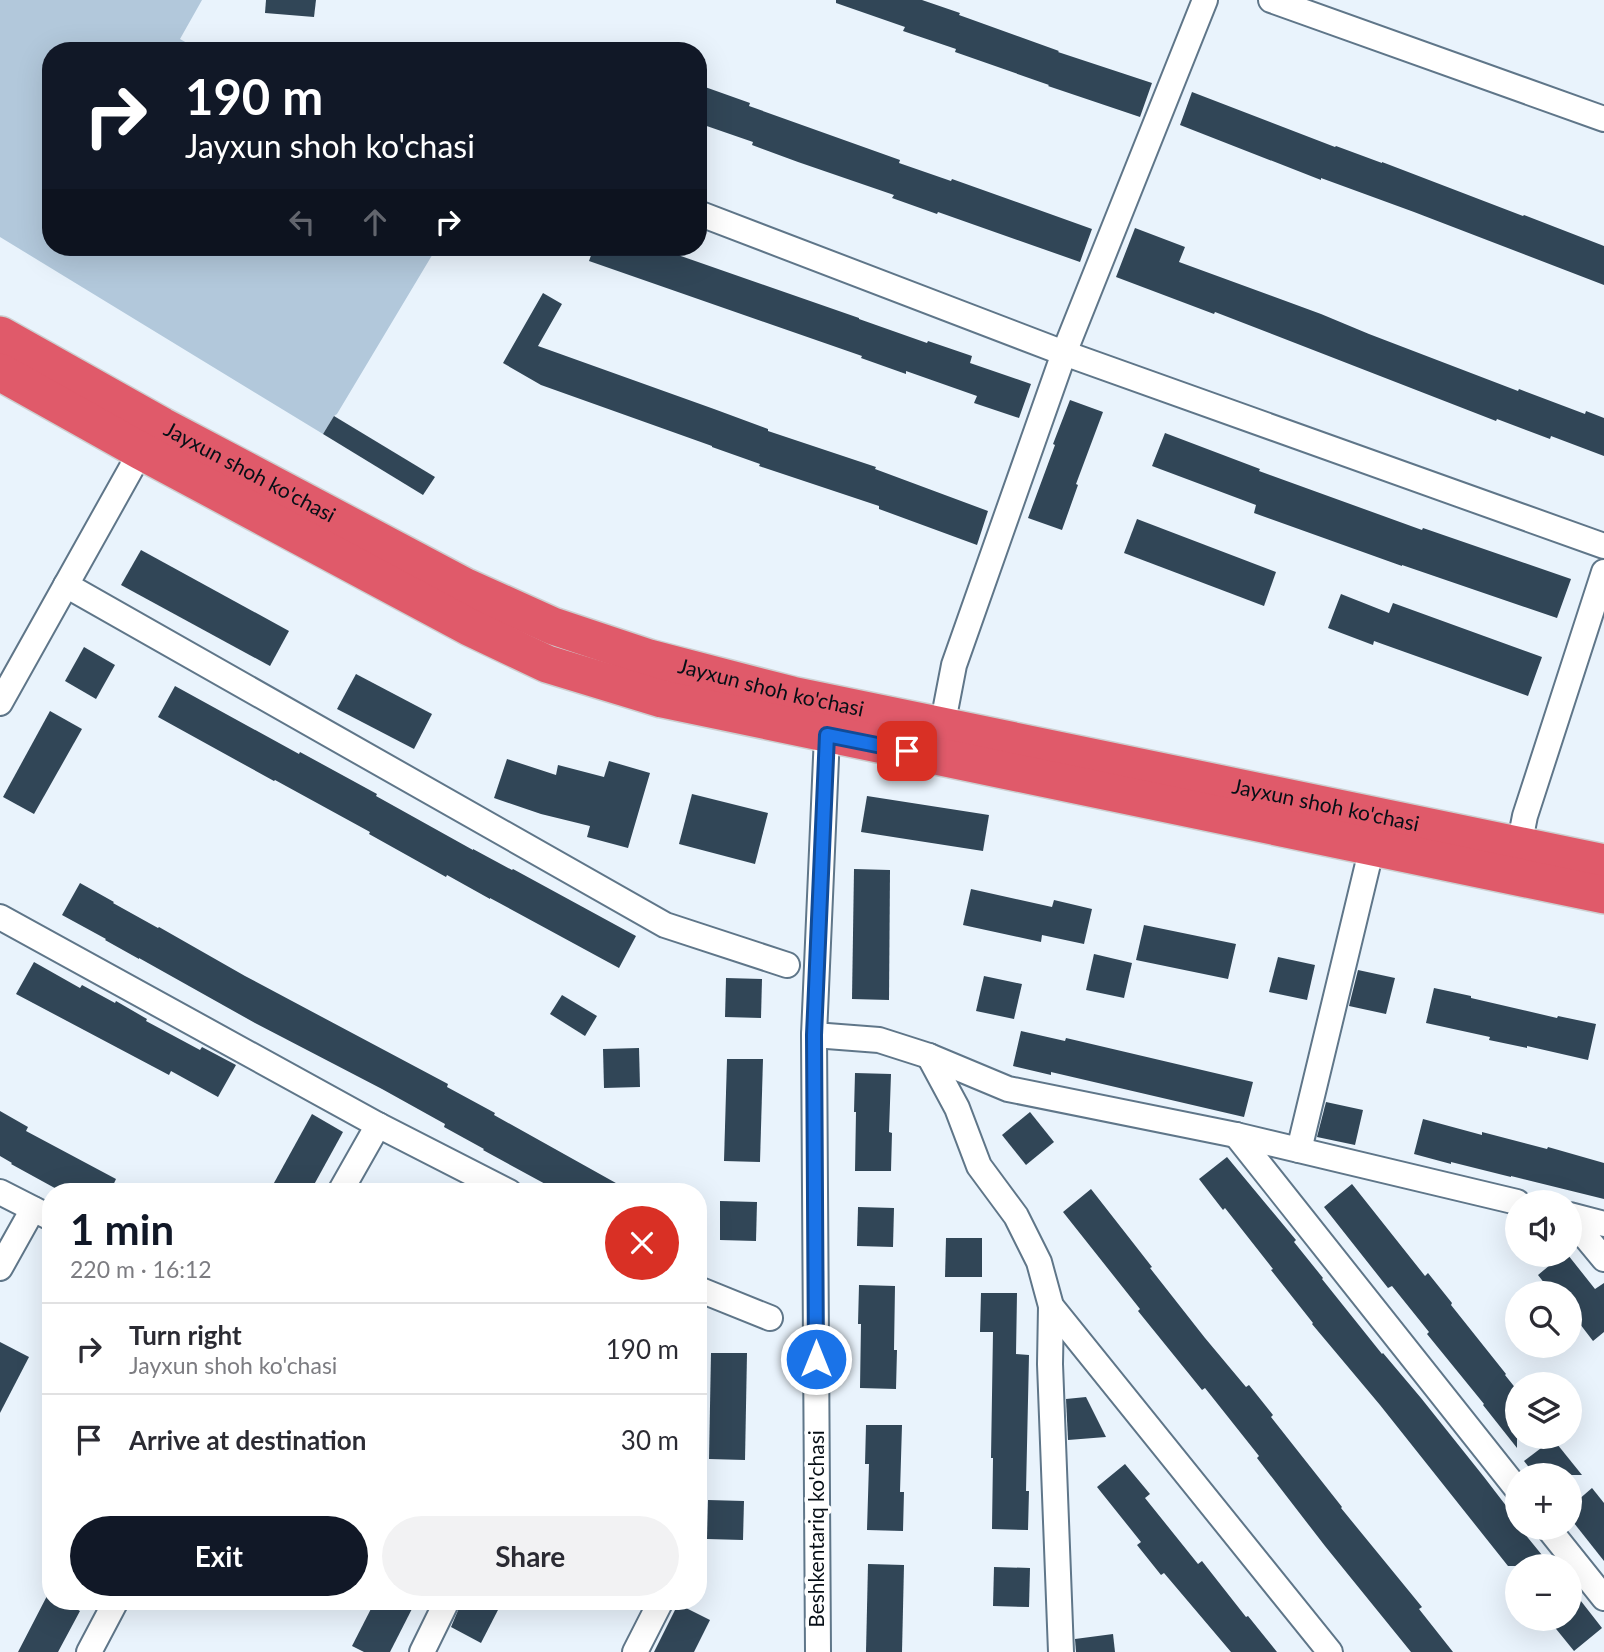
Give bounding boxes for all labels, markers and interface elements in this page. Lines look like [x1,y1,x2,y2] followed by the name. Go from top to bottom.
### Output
[185,67,323,125] text: 190 m
[70,70,161,161] icon: right
[185,126,475,165] text: Jayxun shoh ko'chasi
[283,203,321,241] icon: left
[356,203,394,241] icon: ahead
[429,203,467,241] icon: right
[160,416,340,527] street label: Jayxun shoh ko'chasi
[676,652,866,721] street label: Jayxun shoh ko'chasi
[877,721,937,781] pin
[888,732,926,770] icon: arrive
[1230,772,1422,835] street label: Jayxun shoh ko'chasi
[1505,1190,1582,1631] map controls
[1505,1190,1582,1267] button: sound
[70,1204,174,1254] text: 1 min
[605,1206,679,1280] button: close
[70,1255,212,1283] text: 220 m · 16:12
[1505,1281,1582,1358] button: search
[129,1319,242,1351] text: Turn right
[779,1322,853,1396] position arrow
[70,1330,108,1368] icon: right
[606,1333,679,1365] text: 190 m
[129,1351,337,1379] text: Jayxun shoh ko'chasi
[1505,1372,1582,1449] button: layers
[70,1421,108,1459] icon: arrive
[129,1424,366,1456] text: Arrive at destination
[621,1424,679,1456] text: 30 m
[803,1430,828,1628] street label: Beshkentariq ko'chasi
[1505,1463,1582,1540] button: +
[70,1516,368,1596] button: Exit
[382,1516,679,1596] button: Share
[1505,1554,1582,1631] button: −

